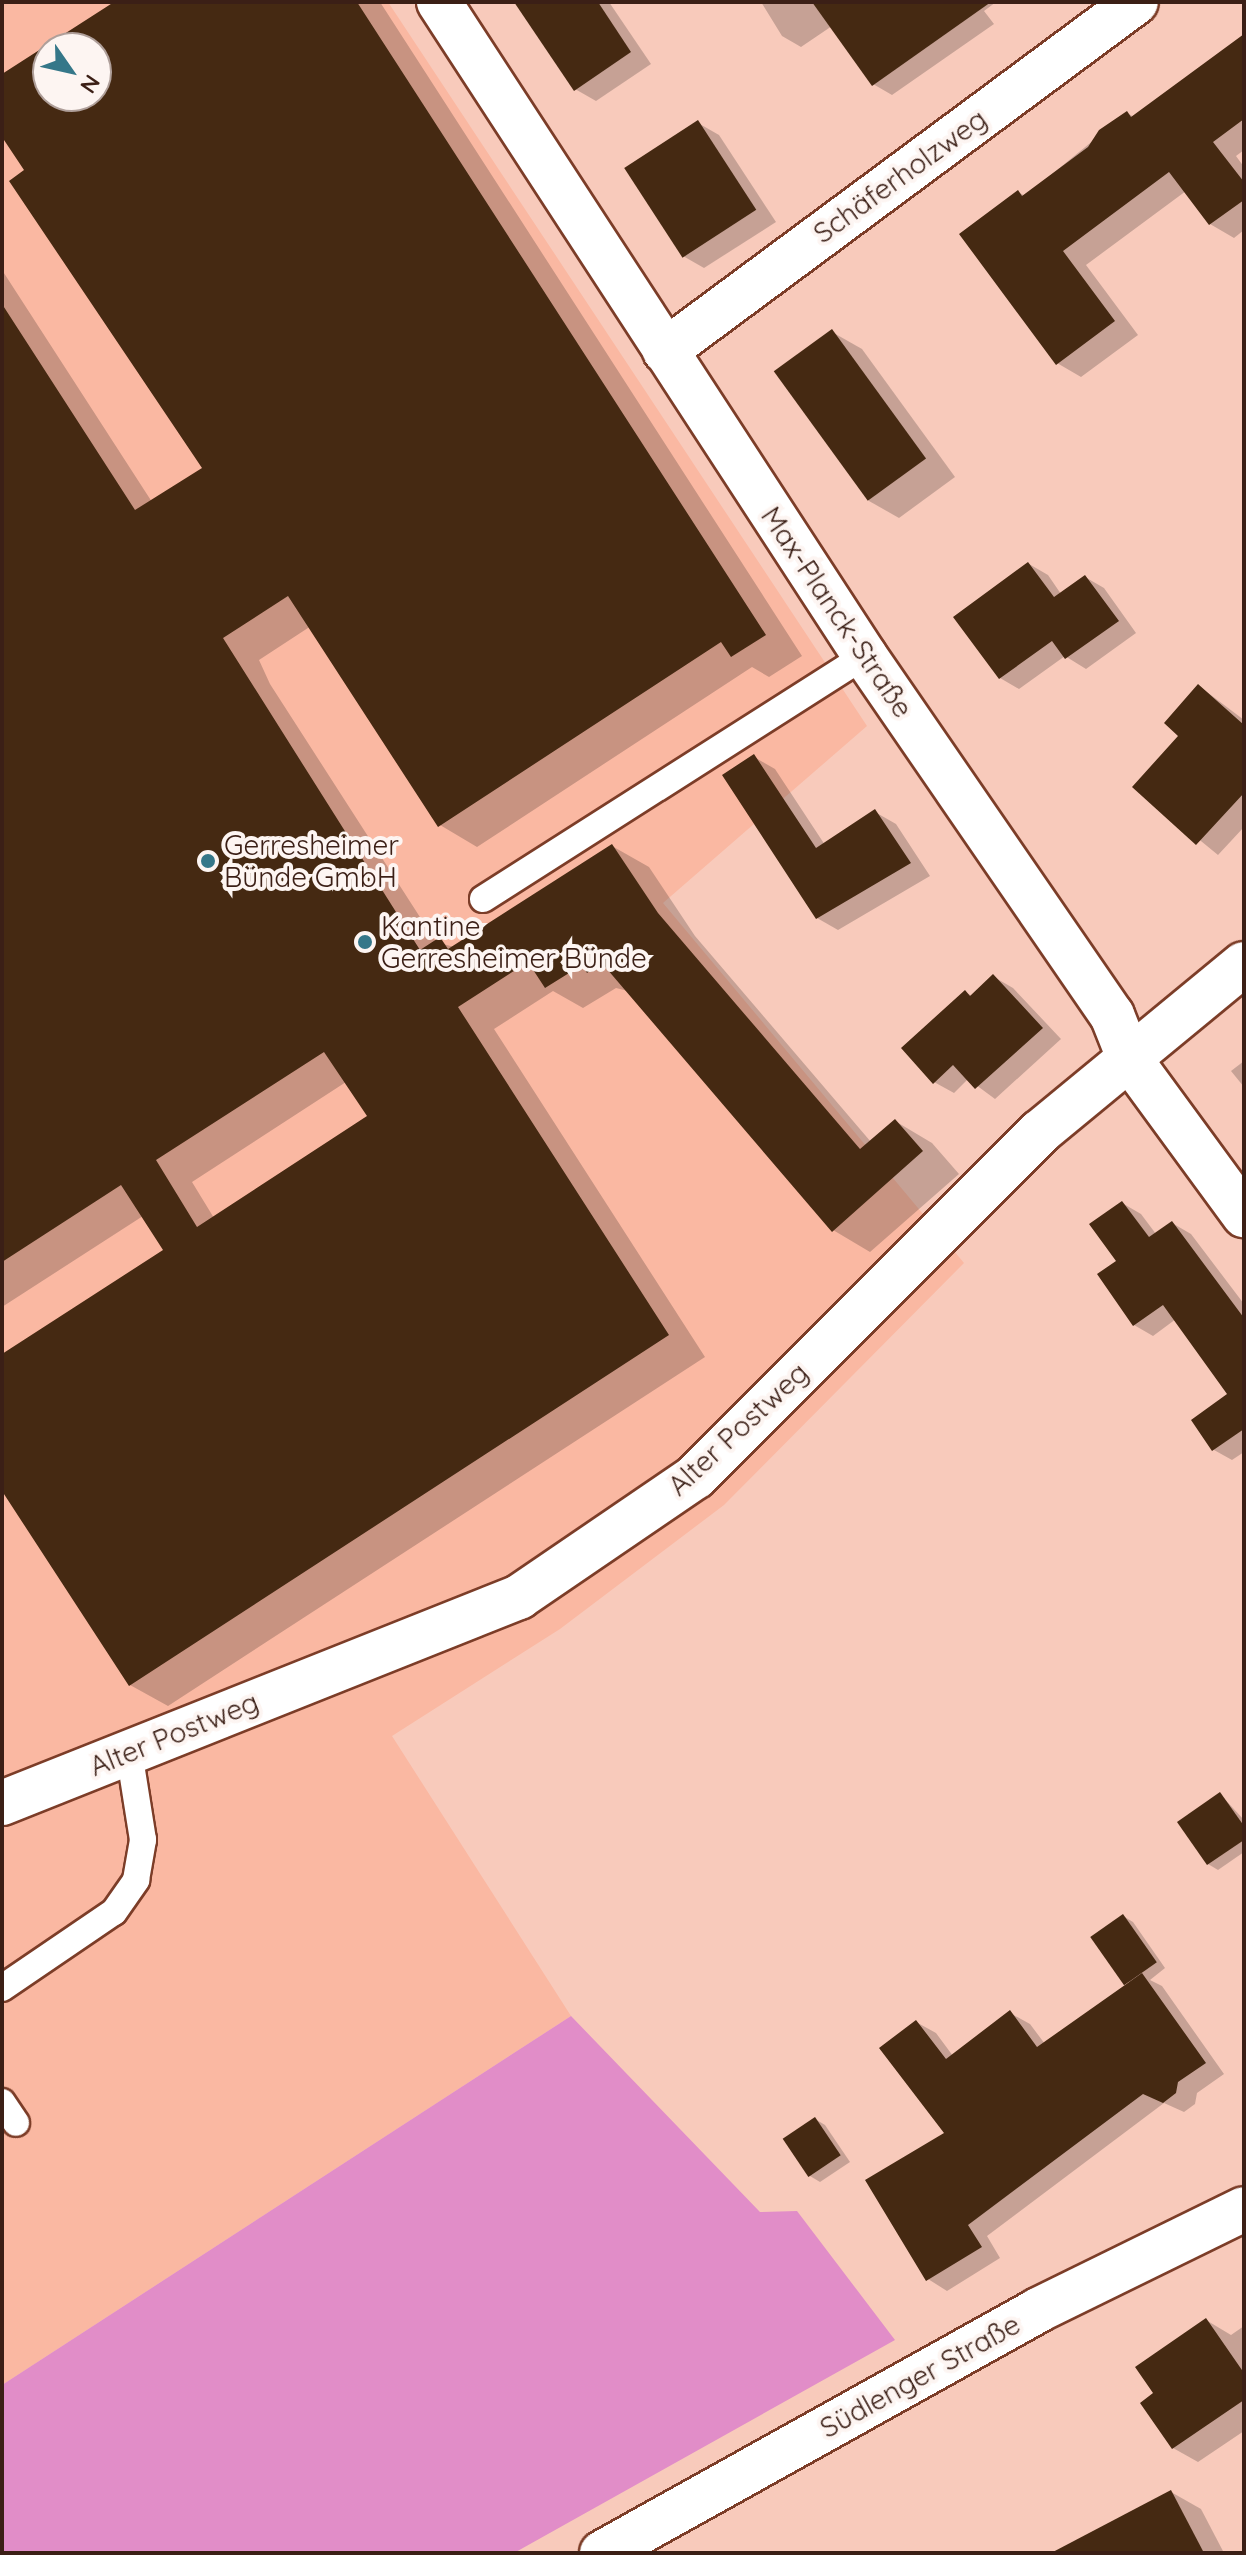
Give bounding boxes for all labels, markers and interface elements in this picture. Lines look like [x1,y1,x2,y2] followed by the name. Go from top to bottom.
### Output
[32,32,112,112] north arrow
[74,70,106,99] text: N
[807,102,993,250] street label: Schäferholzweg
[754,500,920,724] street label: Max-Planck-Straße
[224,828,399,894] place label: Gerresheimer Bünde GmbH
[199,852,217,870] marker: Gerresheimer Bünde GmbH
[381,909,647,975] place label: Kantine Gerresheimer Bünde
[356,933,374,951] marker: Kantine Gerresheimer Bünde
[661,1356,815,1502] street label: Alter Postweg
[85,1685,263,1783] street label: Alter Postweg
[814,2307,1026,2445] street label: Südlenger Straße

